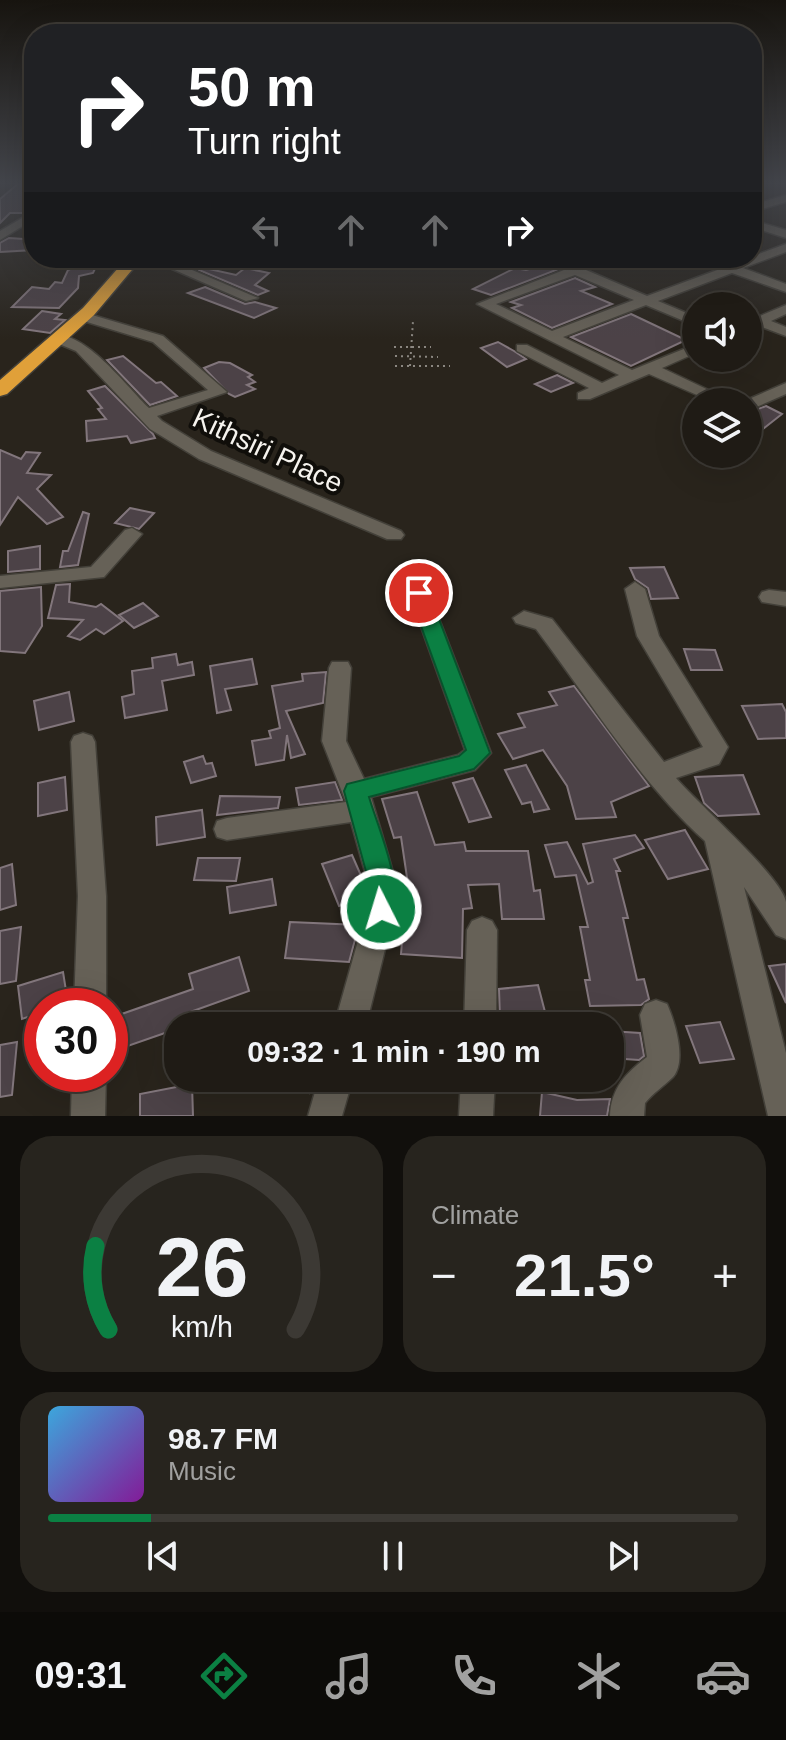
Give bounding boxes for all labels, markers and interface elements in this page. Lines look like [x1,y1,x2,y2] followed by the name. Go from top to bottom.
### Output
[188,55,316,118] text: 50 m
[56,56,160,160] icon: right
[188,121,341,162] text: Turn right
[245,208,289,252] icon: left
[329,208,373,252] icon: ahead
[413,208,457,252] icon: ahead
[497,208,541,252] icon: right
[682,292,762,468] map controls
[682,292,762,372] button: sound
[682,388,762,468] button: layers
[188,402,348,499] street label: Kithsiri Place
[385,559,453,627] pin
[397,571,441,615] icon: arrive
[339,867,423,951] position arrow
[24,988,128,1092] speed limit sign: 30
[247,1035,541,1068] text: 09:32 · 1 min · 190 m
[431,1200,519,1230] text: Climate
[155,1221,248,1314] text: 26
[514,1242,655,1309] text: 21.5°
[431,1251,457,1300] text: −
[712,1251,738,1300] text: +
[171,1311,232,1343] text: km/h
[168,1422,278,1455] text: 98.7 FM
[168,1456,236,1486] text: Music
[141,1534,185,1578] icon: previous
[371,1534,415,1578] icon: pause
[601,1534,645,1578] icon: next
[196,1648,252,1704] icon: directions
[321,1648,377,1704] icon: music
[446,1648,502,1704] icon: phone
[571,1648,627,1704] icon: climate
[695,1648,751,1704] icon: car
[34,1655,127,1696] text: 09:31

